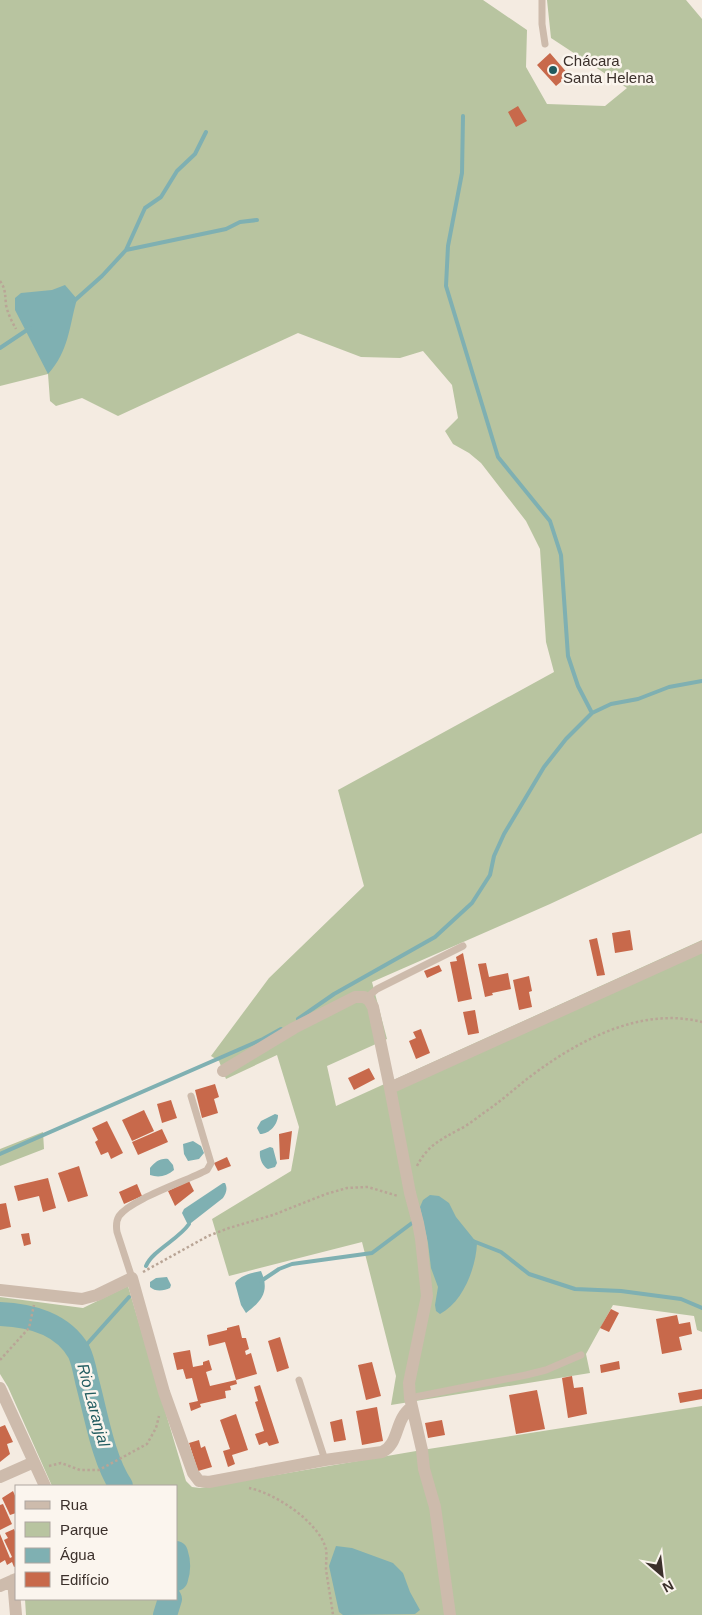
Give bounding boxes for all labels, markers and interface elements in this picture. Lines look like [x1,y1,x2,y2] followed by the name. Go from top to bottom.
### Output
[563,52,655,86] place label: Chácara Santa Helena
[547,64,559,76] marker: Chácara Santa Helena
[74,1362,113,1449] water label: Rio Laranjal
[15,1485,178,1600] legend
[60,1496,88,1513] text: Rua
[60,1521,108,1538] text: Parque
[60,1546,96,1563] text: Água
[637,1550,687,1600] north arrow
[60,1571,109,1588] text: Edifício
[660,1577,676,1596] text: N

